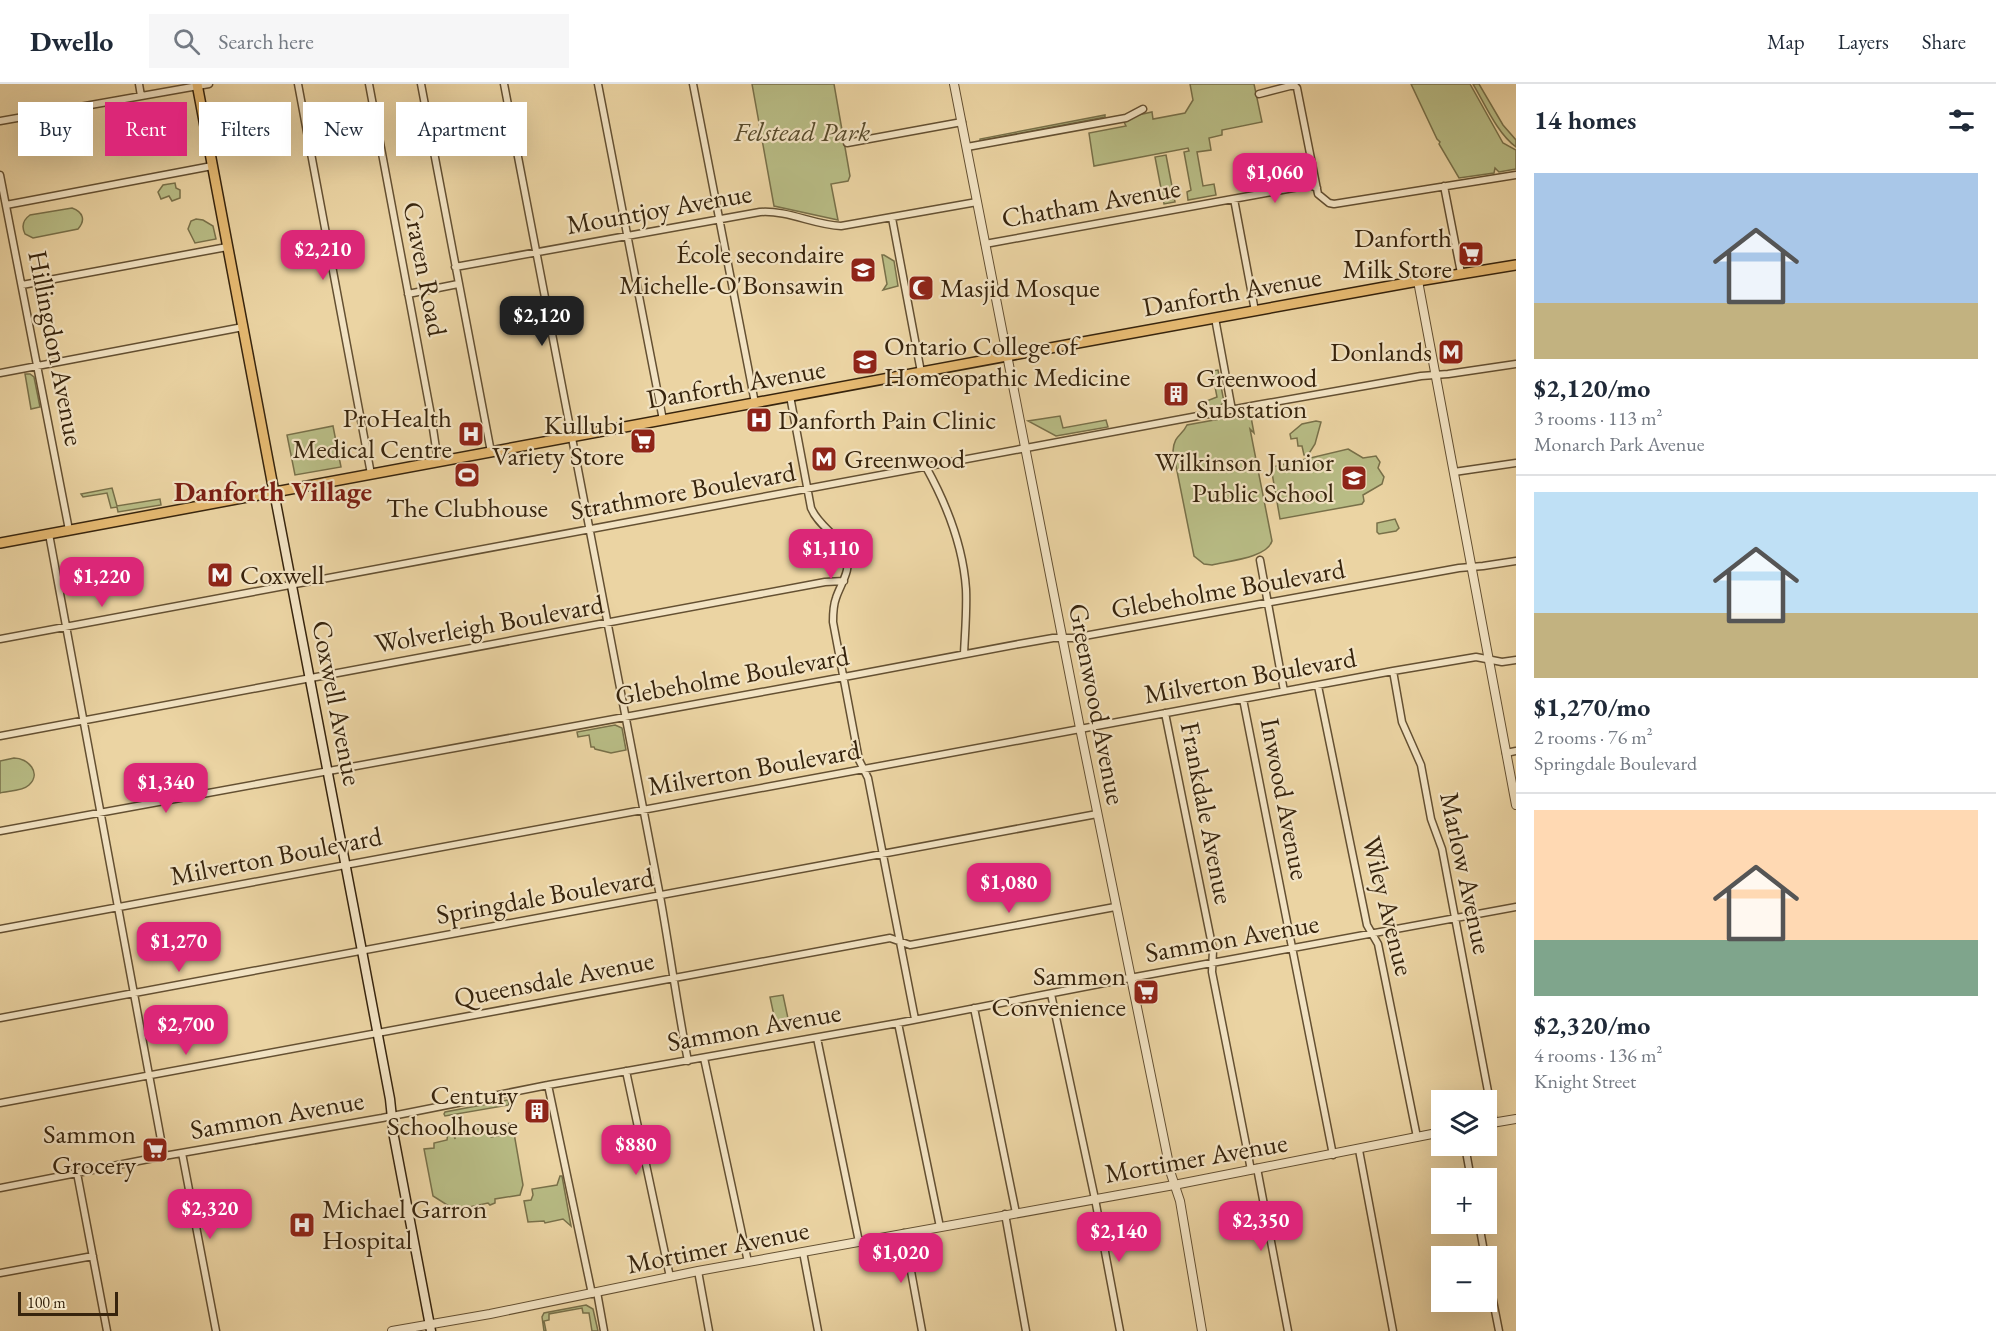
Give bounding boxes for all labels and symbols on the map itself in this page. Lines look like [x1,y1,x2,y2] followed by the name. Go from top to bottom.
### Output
[733,114,870,149] park label: Felstead Park
[1226,153,1324,204] pin: $1,060
[999,170,1183,235] street label: Chatham Avenue
[563,175,754,242] street label: Mountjoy Avenue
[395,199,456,339] street label: Craven Road
[1343,220,1452,286] place label: Danforth Milk Store
[274,230,372,281] pin: $2,210
[619,236,844,302] place label: École secondaire Michelle-O'Bonsawin
[1456,239,1486,269] supermarket icon: Danforth Milk Store
[20,247,93,449] street label: Hillingdon Avenue
[848,255,878,285] school or university icon: École secondaire Michelle-O'Bonsawin
[1140,259,1324,324] street label: Danforth Avenue
[940,270,1100,305] place label: Masjid Mosque
[906,273,936,303] mosque icon: Masjid Mosque
[493,296,591,347] pin: $2,120
[884,328,1130,394] place label: Ontario College of Homeopathic Medicine
[1330,334,1432,369] place label: Donlands
[1436,337,1466,367] metro station icon: Donlands
[850,347,880,377] school or university icon: Ontario College of Homeopathic Medicine
[644,351,828,416] street label: Danforth Avenue
[1196,360,1318,426] place label: Greenwood Substation
[1161,379,1191,409] building icon: Greenwood Substation
[292,400,452,466] place label: ProHealth Medical Centre
[778,402,996,437] place label: Danforth Pain Clinic
[744,405,774,435] hospital icon: Danforth Pain Clinic
[492,407,624,473] place label: Kullubi Variety Store
[456,419,486,449] hospital icon: ProHealth Medical Centre
[628,426,658,456] supermarket icon: Kullubi Variety Store
[844,441,966,476] place label: Greenwood
[809,444,839,474] metro station icon: Greenwood
[1155,444,1334,510] place label: Wilkinson Junior Public School
[568,453,798,528] street label: Strathmore Boulevard
[452,460,482,490] sports icon: The Clubhouse
[1339,463,1369,493] school or university icon: Wilkinson Junior Public School
[174,473,372,509] district label: Danforth Village
[386,490,548,525] place label: The Clubhouse
[782,529,880,580] pin: $1,110
[1108,551,1348,626] street label: Glebeholme Boulevard
[53,557,151,608] pin: $1,220
[240,557,325,592] place label: Coxwell
[205,560,235,590] metro station icon: Coxwell
[372,586,607,661] street label: Wolverleigh Boulevard
[1061,600,1134,807] street label: Greenwood Avenue
[304,617,371,788] street label: Coxwell Avenue
[612,638,852,713] street label: Glebeholme Boulevard
[1141,640,1359,711] street label: Milverton Boulevard
[1253,715,1318,883] street label: Inwood Avenue
[1173,719,1242,907] street label: Frankdale Avenue
[645,732,863,803] street label: Milverton Boulevard
[117,763,215,814] pin: $1,340
[1432,789,1501,957] street label: Marlow Avenue
[167,818,385,893] street label: Milverton Boulevard
[1354,832,1423,979] street label: Wiley Avenue
[433,859,657,932] street label: Springdale Boulevard
[960,863,1058,914] pin: $1,080
[1142,905,1322,970] street label: Sammon Avenue
[130,922,228,973] pin: $1,270
[451,942,657,1015] street label: Queensdale Avenue
[992,958,1126,1024] place label: Sammon Convenience
[1131,977,1161,1007] supermarket icon: Sammon Convenience
[664,994,844,1059] street label: Sammon Avenue
[137,1005,235,1056] pin: $2,700
[387,1077,518,1143] place label: Century Schoolhouse
[187,1082,367,1147] street label: Sammon Avenue
[522,1096,552,1126] building icon: Century Schoolhouse
[43,1116,136,1182] place label: Sammon Grocery
[1102,1124,1290,1191] street label: Mortimer Avenue
[600,1125,672,1176] pin: $880
[140,1135,170,1165] supermarket icon: Sammon Grocery
[161,1189,259,1240] pin: $2,320
[322,1191,487,1257] place label: Michael Garron Hospital
[1212,1201,1310,1252] pin: $2,350
[287,1210,317,1240] hospital icon: Michael Garron Hospital
[624,1212,812,1281] street label: Mortimer Avenue
[1070,1212,1168,1263] pin: $2,140
[852,1233,950,1284] pin: $1,020
[18,1289,118,1316] scale bar

